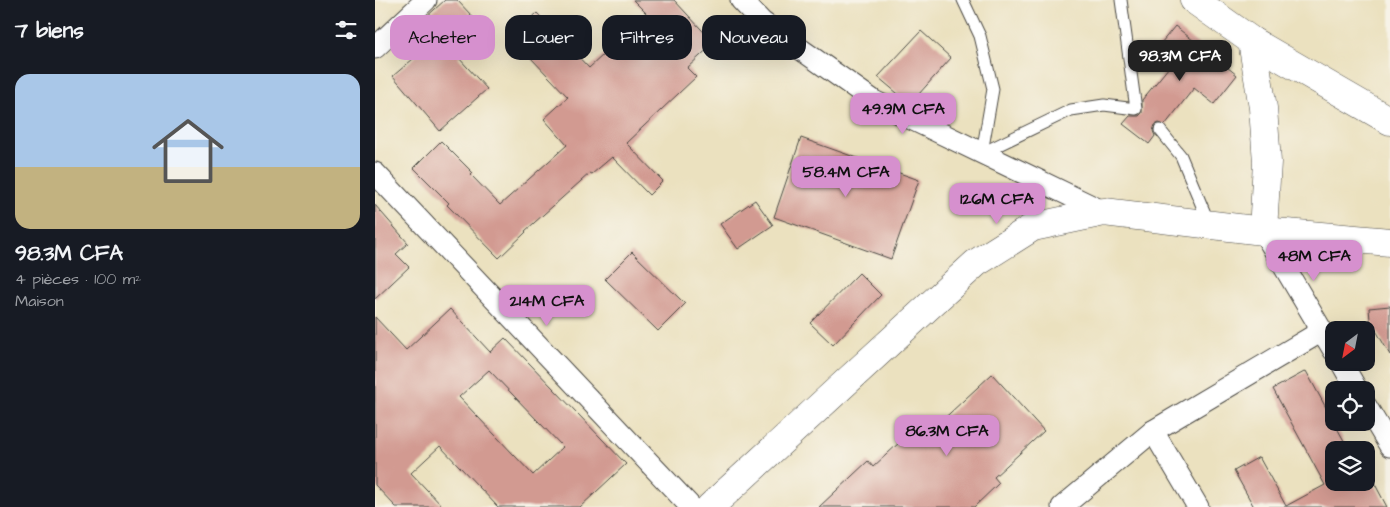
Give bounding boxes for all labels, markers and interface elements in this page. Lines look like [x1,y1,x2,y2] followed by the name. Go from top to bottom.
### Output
[390,15,495,60] chip: Acheter
[505,15,592,60] chip: Louer
[602,15,692,60] chip: Filtres
[702,15,806,60] chip: Nouveau
[15,16,84,45] text: 7 biens
[332,16,360,44] icon: filters
[1123,39,1237,82] pin: 98.3M CFA
[1139,45,1221,67] text: 98.3M CFA
[846,92,960,135] pin: 49.9M CFA
[861,98,945,120] text: 49.9M CFA
[143,106,233,196] icon: home
[789,156,903,198] pin: 58.4M CFA
[802,161,890,183] text: 58.4M CFA
[945,182,1049,225] pin: 126M CFA
[960,188,1034,210] text: 126M CFA
[15,239,123,268] text: 98.3M CFA
[1268,240,1360,282] pin: 48M CFA
[1277,245,1351,267] text: 48M CFA
[15,268,141,290] text: 4 pièces · 100 m²
[495,284,599,327] pin: 214M CFA
[15,290,64,312] text: Maison
[510,290,584,312] text: 214M CFA
[1325,321,1375,371] north arrow
[1325,321,1375,491] map controls
[1325,381,1375,431] button: locate
[890,414,1004,457] pin: 86.3M CFA
[905,420,989,442] text: 86.3M CFA
[1325,441,1375,491] button: layers

